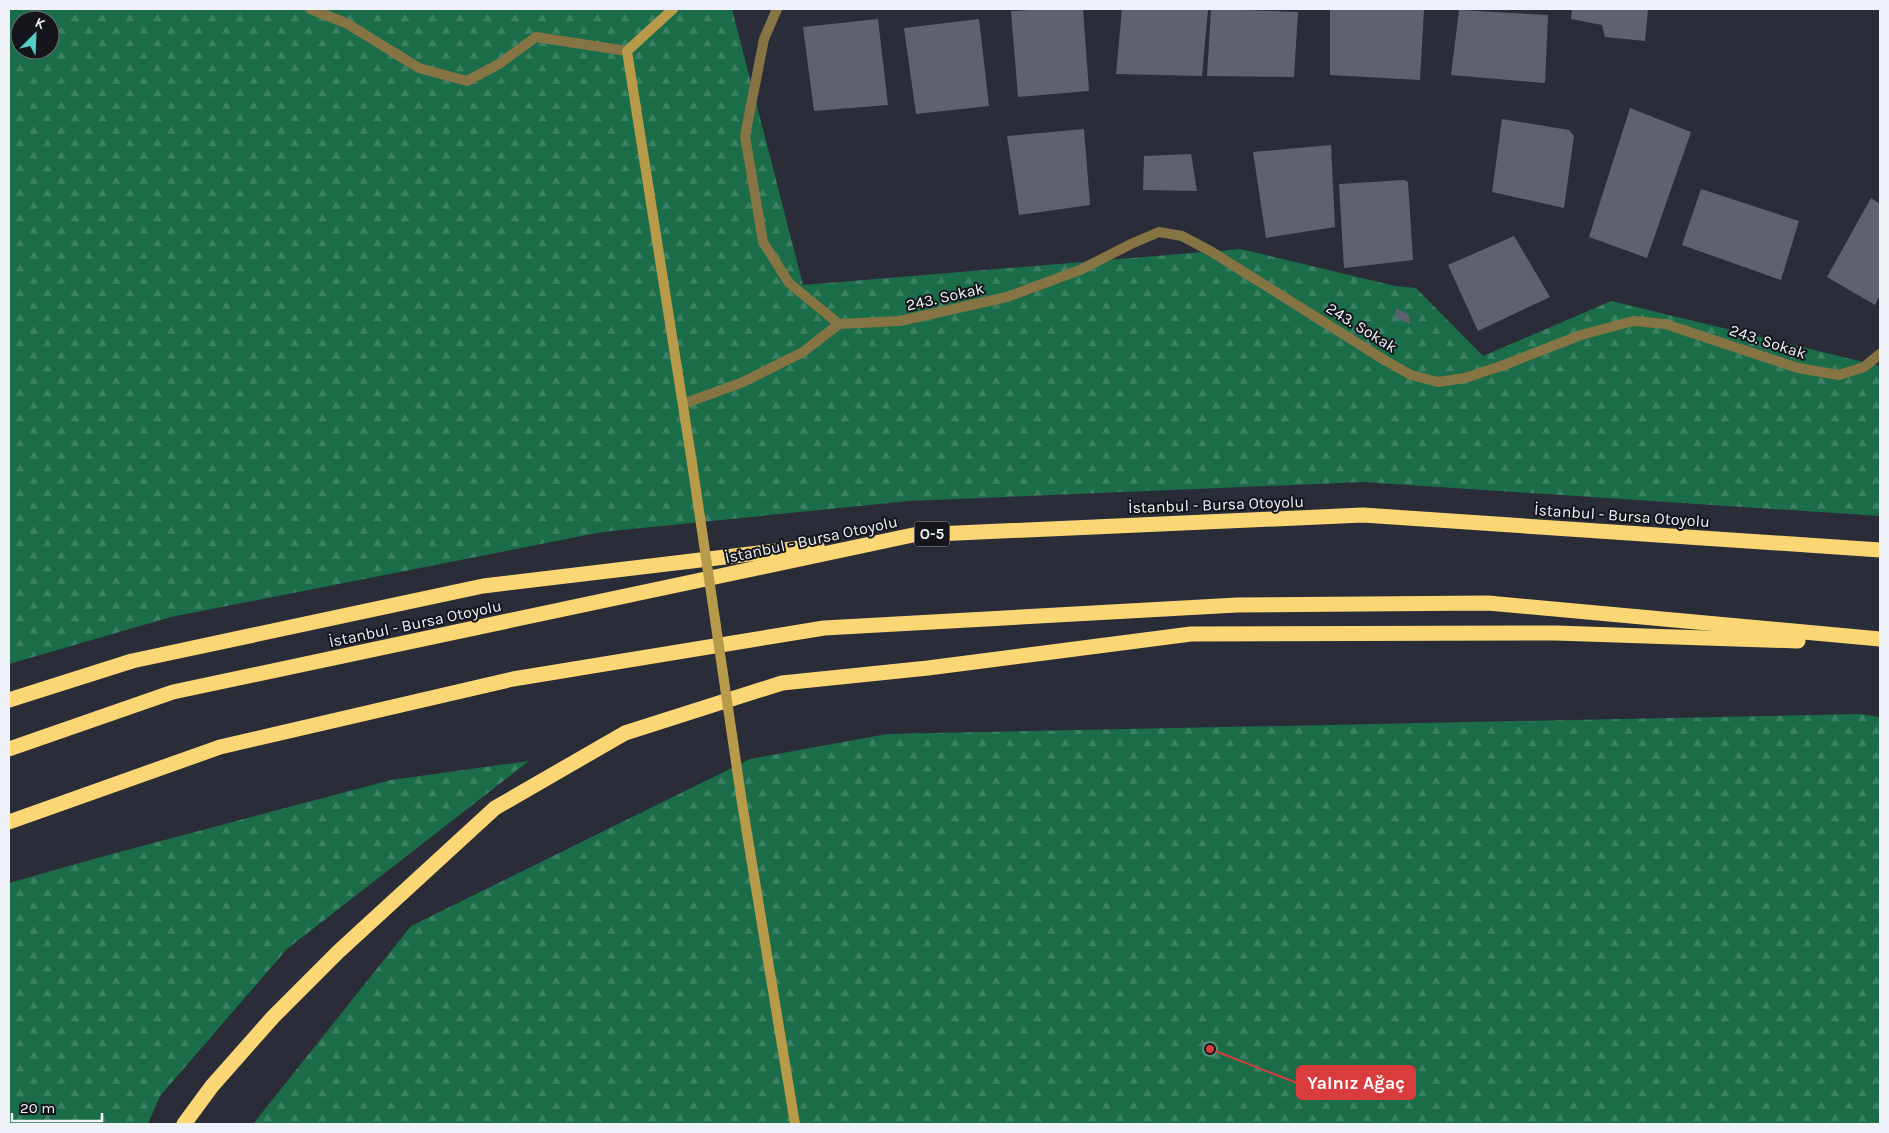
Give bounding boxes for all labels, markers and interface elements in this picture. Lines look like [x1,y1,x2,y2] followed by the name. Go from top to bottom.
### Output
[10,10,60,60] north arrow
[32,14,48,34] text: K
[904,278,986,315] street label: 243. Sokak
[1323,298,1401,357] street label: 243. Sokak
[1727,320,1809,363] street label: 243. Sokak
[1128,492,1304,517] street label: İstanbul - Bursa Otoyolu
[1533,500,1710,531] street label: İstanbul - Bursa Otoyolu
[723,512,899,567] street label: İstanbul - Bursa Otoyolu
[914,522,950,546] road number: O-5
[327,596,503,651] street label: İstanbul - Bursa Otoyolu
[1297,1066,1415,1099] callout: Yalnız Ağaç
[1307,1072,1405,1094] text: Yalnız Ağaç
[12,1090,102,1122] scale bar
[20,1099,55,1117] text: 20 m

